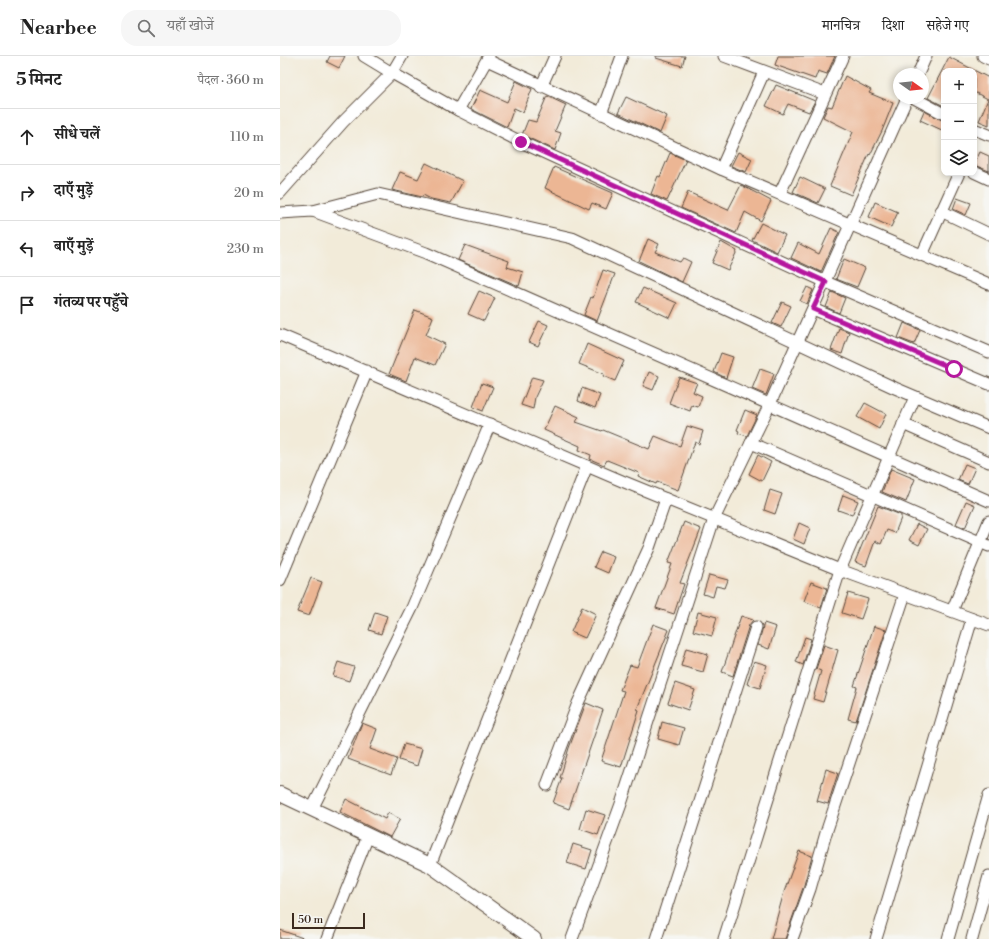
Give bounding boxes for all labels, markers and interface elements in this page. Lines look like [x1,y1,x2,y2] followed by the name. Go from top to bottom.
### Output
[121,10,401,46] search box
[20,16,97,40] text: Nearbee
[167,16,214,35] text: यहाँ खोजें
[135,17,157,39] icon: search
[822,17,860,35] text: मानचित्र
[882,17,904,35] text: दिशा
[926,17,969,35] text: सहेजे गए
[893,68,929,104] north arrow
[941,68,977,176] map controls
[941,68,977,104] button: +
[16,69,61,91] text: 5 मिनट
[197,72,264,88] text: पैदल · 360 m
[941,104,977,140] button: −
[54,125,100,144] text: सीधे चलें
[16,126,38,148] icon: ahead
[230,129,264,145] text: 110 m
[512,133,530,151] route end
[941,140,977,176] button: layers
[54,181,93,200] text: दाएँ मुड़ें
[16,182,38,204] icon: right
[234,185,264,201] text: 20 m
[54,237,94,256] text: बाएँ मुड़ें
[16,238,38,260] icon: left
[227,241,264,257] text: 230 m
[54,293,128,312] text: गंतव्य पर पहुँचे
[16,294,38,316] icon: arrive
[945,360,963,378] route start
[292,911,365,930] scale bar
[298,913,323,927] text: 50 m

